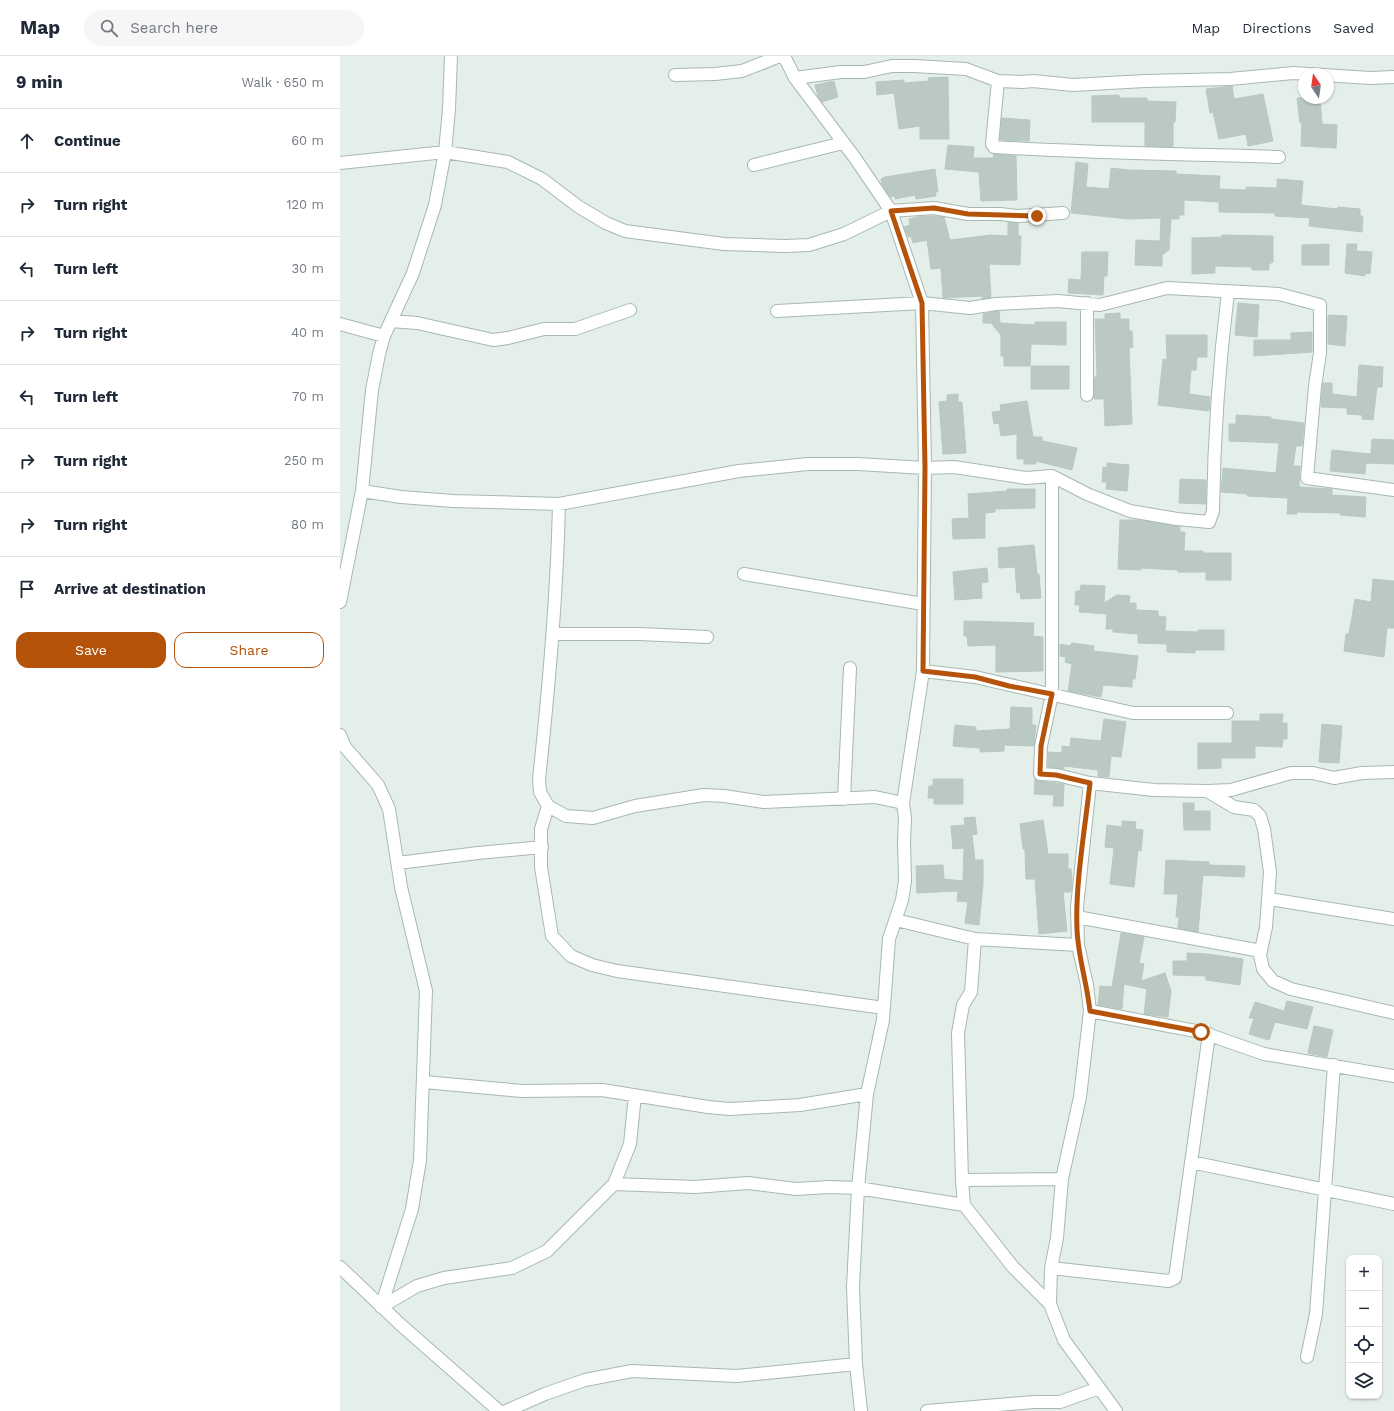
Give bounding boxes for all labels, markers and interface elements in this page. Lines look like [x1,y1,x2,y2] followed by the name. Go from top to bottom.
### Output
[84,10,364,46] search box
[20,16,60,39] text: Map
[98,17,120,39] icon: search
[130,19,218,37] text: Search here
[1192,20,1220,36] text: Map
[1242,20,1311,36] text: Directions
[1333,20,1374,36] text: Saved
[1298,68,1334,104] north arrow
[16,72,63,92] text: 9 min
[241,75,324,90] text: Walk · 650 m
[16,130,38,152] icon: ahead
[54,132,121,150] text: Continue
[291,133,324,148] text: 60 m
[16,194,38,216] icon: right
[54,196,127,214] text: Turn right
[286,197,324,212] text: 120 m
[1028,207,1046,225] route end
[16,258,38,280] icon: left
[54,260,118,278] text: Turn left
[292,261,324,276] text: 30 m
[16,322,38,344] icon: right
[54,324,127,342] text: Turn right
[291,325,324,340] text: 40 m
[16,386,38,408] icon: left
[54,388,118,406] text: Turn left
[292,389,324,404] text: 70 m
[16,450,38,472] icon: right
[54,452,127,470] text: Turn right
[284,453,324,468] text: 250 m
[16,514,38,536] icon: right
[54,516,127,534] text: Turn right
[291,517,324,532] text: 80 m
[16,578,38,600] icon: arrive
[54,580,206,598] text: Arrive at destination
[16,632,166,668] button: Save
[174,632,324,668] button: Share
[1192,1023,1210,1041] route start
[1346,1255,1382,1399] map controls
[1346,1255,1382,1291] button: +
[1346,1291,1382,1327] button: −
[1346,1327,1382,1363] button: locate
[1346,1363,1382,1399] button: layers

